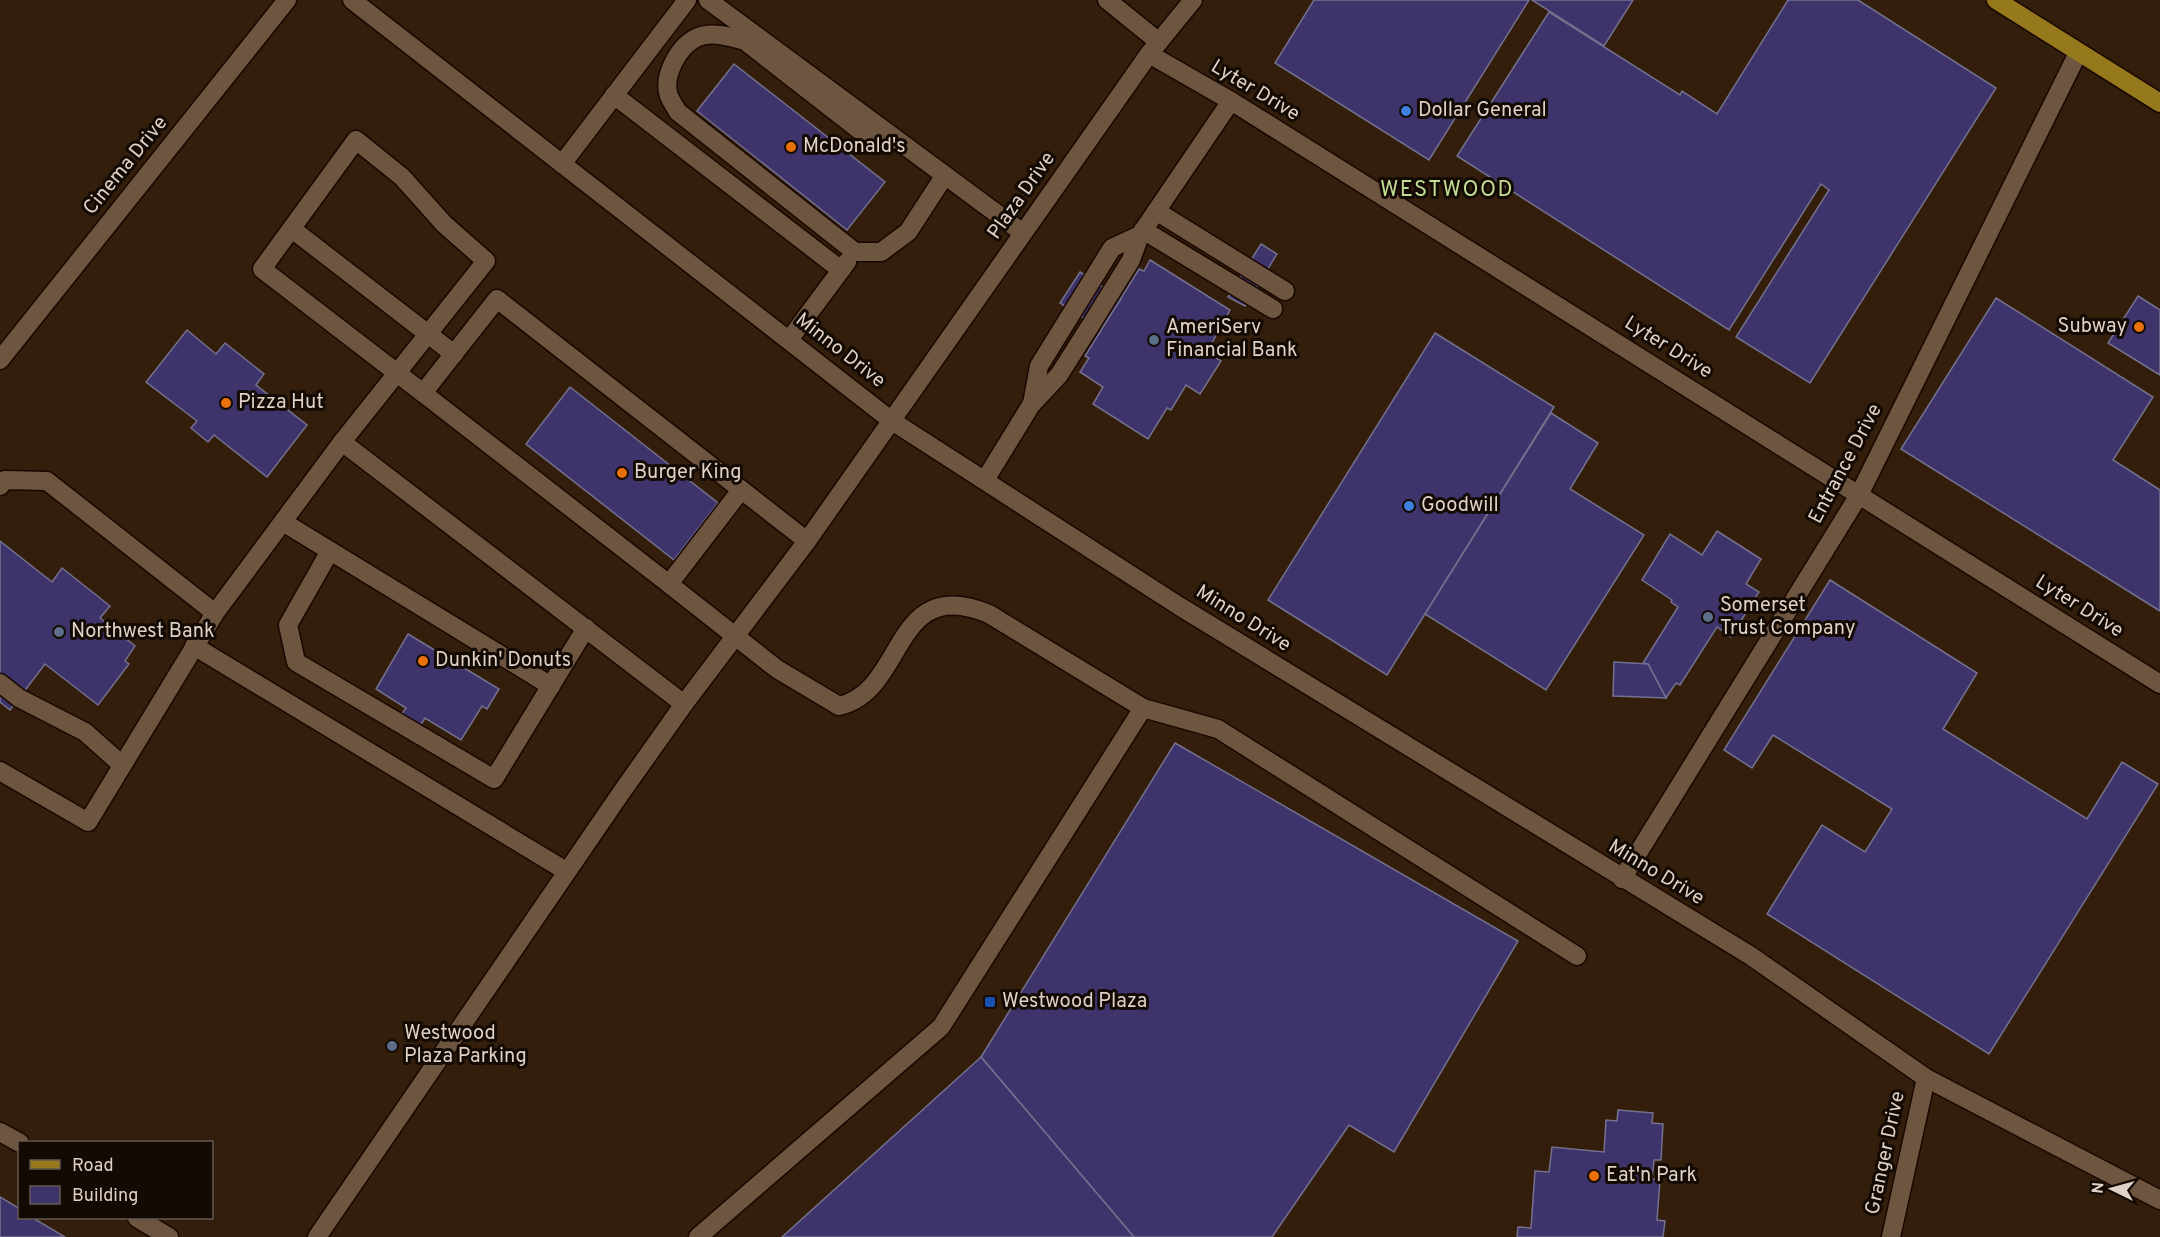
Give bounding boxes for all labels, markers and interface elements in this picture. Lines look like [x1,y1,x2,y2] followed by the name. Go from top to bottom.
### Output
[1206,54,1304,128] street label: Lyter Drive
[1418,98,1547,124] place label: Dollar General
[1399,104,1413,118] marker: Dollar General
[78,111,174,221] street label: Cinema Drive
[803,134,906,160] place label: McDonald's
[784,140,798,154] marker: McDonald's
[982,147,1062,245] street label: Plaza Drive
[1380,177,1514,204] district label: WESTWOOD
[790,308,890,394] street label: Minno Drive
[1619,311,1717,385] street label: Lyter Drive
[2058,314,2127,340] place label: Subway
[1166,315,1298,364] place label: AmeriServ Financial Bank
[2132,320,2146,334] marker: Subway
[1147,333,1161,347] marker: AmeriServ Financial Bank
[238,390,324,416] place label: Pizza Hut
[219,396,233,410] marker: Pizza Hut
[1803,399,1889,529] street label: Entrance Drive
[634,460,742,486] place label: Burger King
[615,466,629,480] marker: Burger King
[1421,493,1499,519] place label: Goodwill
[1402,499,1416,513] marker: Goodwill
[2030,570,2128,644] street label: Lyter Drive
[1191,579,1295,659] street label: Minno Drive
[1720,593,1856,642] place label: Somerset Trust Company
[1701,610,1715,624] marker: Somerset Trust Company
[71,619,215,645] place label: Northwest Bank
[52,625,66,639] marker: Northwest Bank
[435,648,571,674] place label: Dunkin' Donuts
[416,654,430,668] marker: Dunkin' Donuts
[1603,834,1709,912] street label: Minno Drive
[1002,989,1147,1015] place label: Westwood Plaza
[983,995,997,1009] marker: Westwood Plaza
[404,1021,527,1070] place label: Westwood Plaza Parking
[385,1039,399,1053] marker: Westwood Plaza Parking
[1860,1089,1912,1217] street label: Granger Drive
[18,1141,213,1219] legend
[72,1155,114,1178] text: Road
[2082,1159,2142,1219] north arrow
[1606,1163,1697,1189] place label: Eat'n Park
[1587,1169,1601,1183] marker: Eat'n Park
[2089,1181,2110,1194] text: N
[72,1185,138,1208] text: Building

